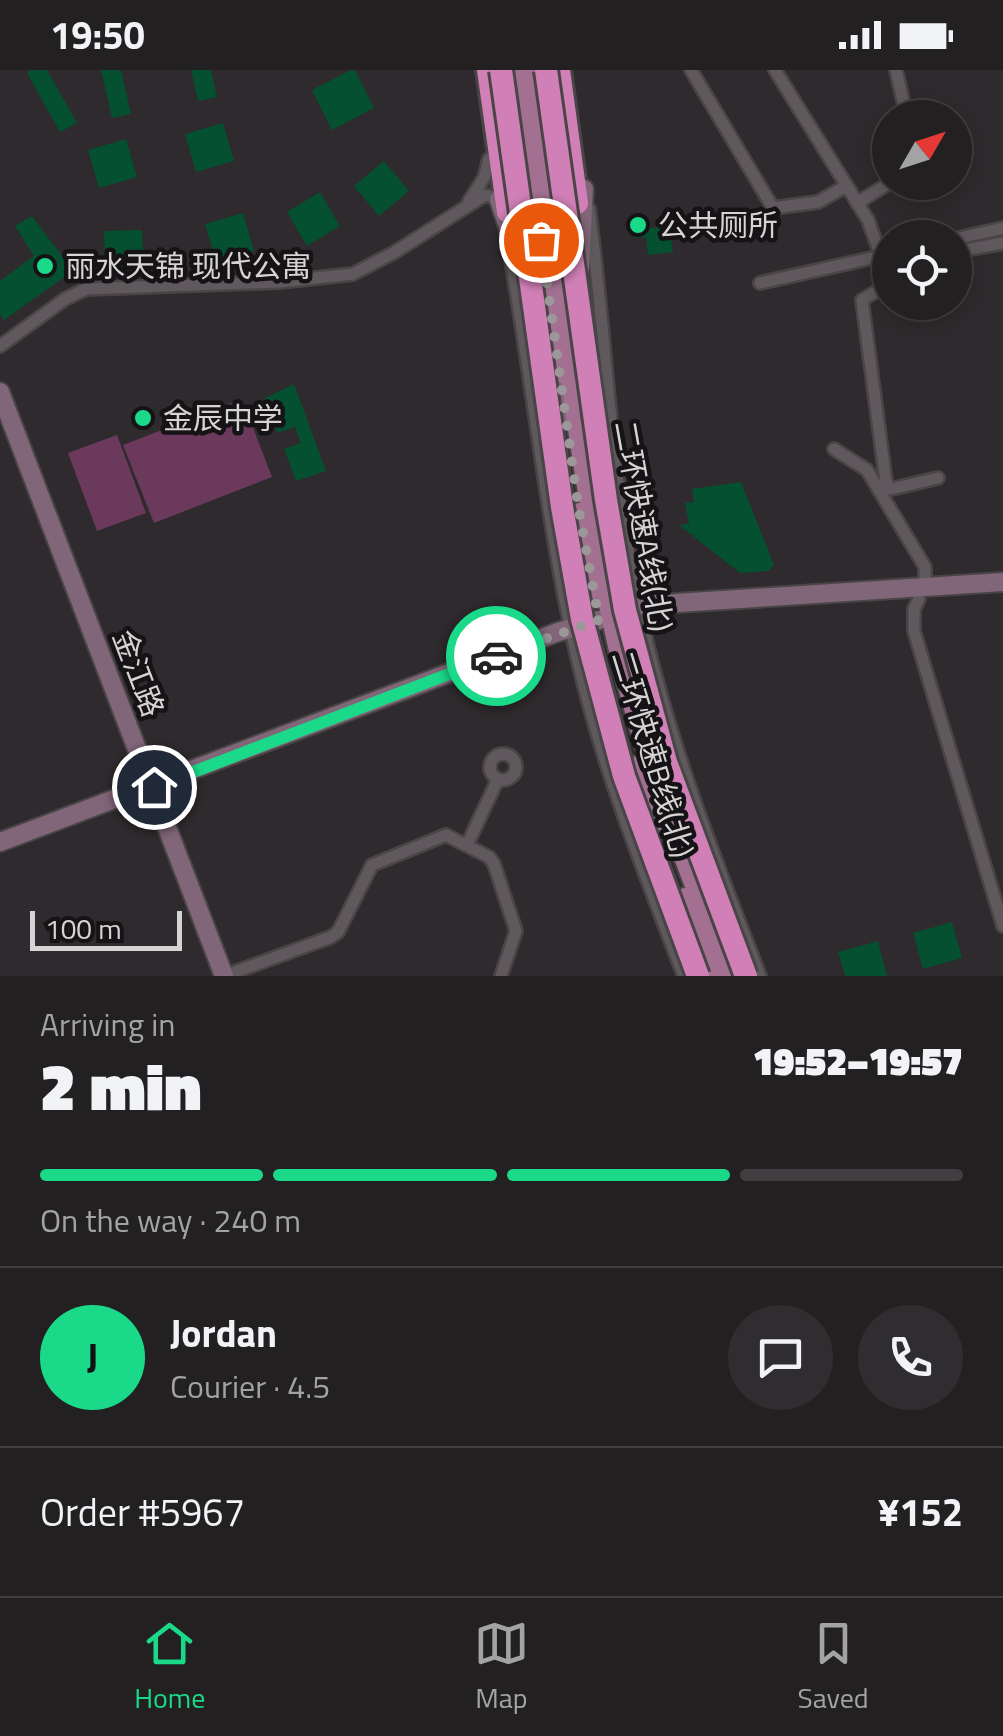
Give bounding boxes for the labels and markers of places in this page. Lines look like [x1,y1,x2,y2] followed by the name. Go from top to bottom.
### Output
[499,198,584,283] pin
[658,202,778,248] place label: 公共厕所
[627,214,649,236] marker: 公共厕所
[65,243,312,289] place label: 丽水天锦 现代公寓
[34,255,56,277] marker: 丽水天锦 现代公寓
[163,395,283,441] place label: 金辰中学
[132,407,154,429] marker: 金辰中学
[112,745,197,830] pin

